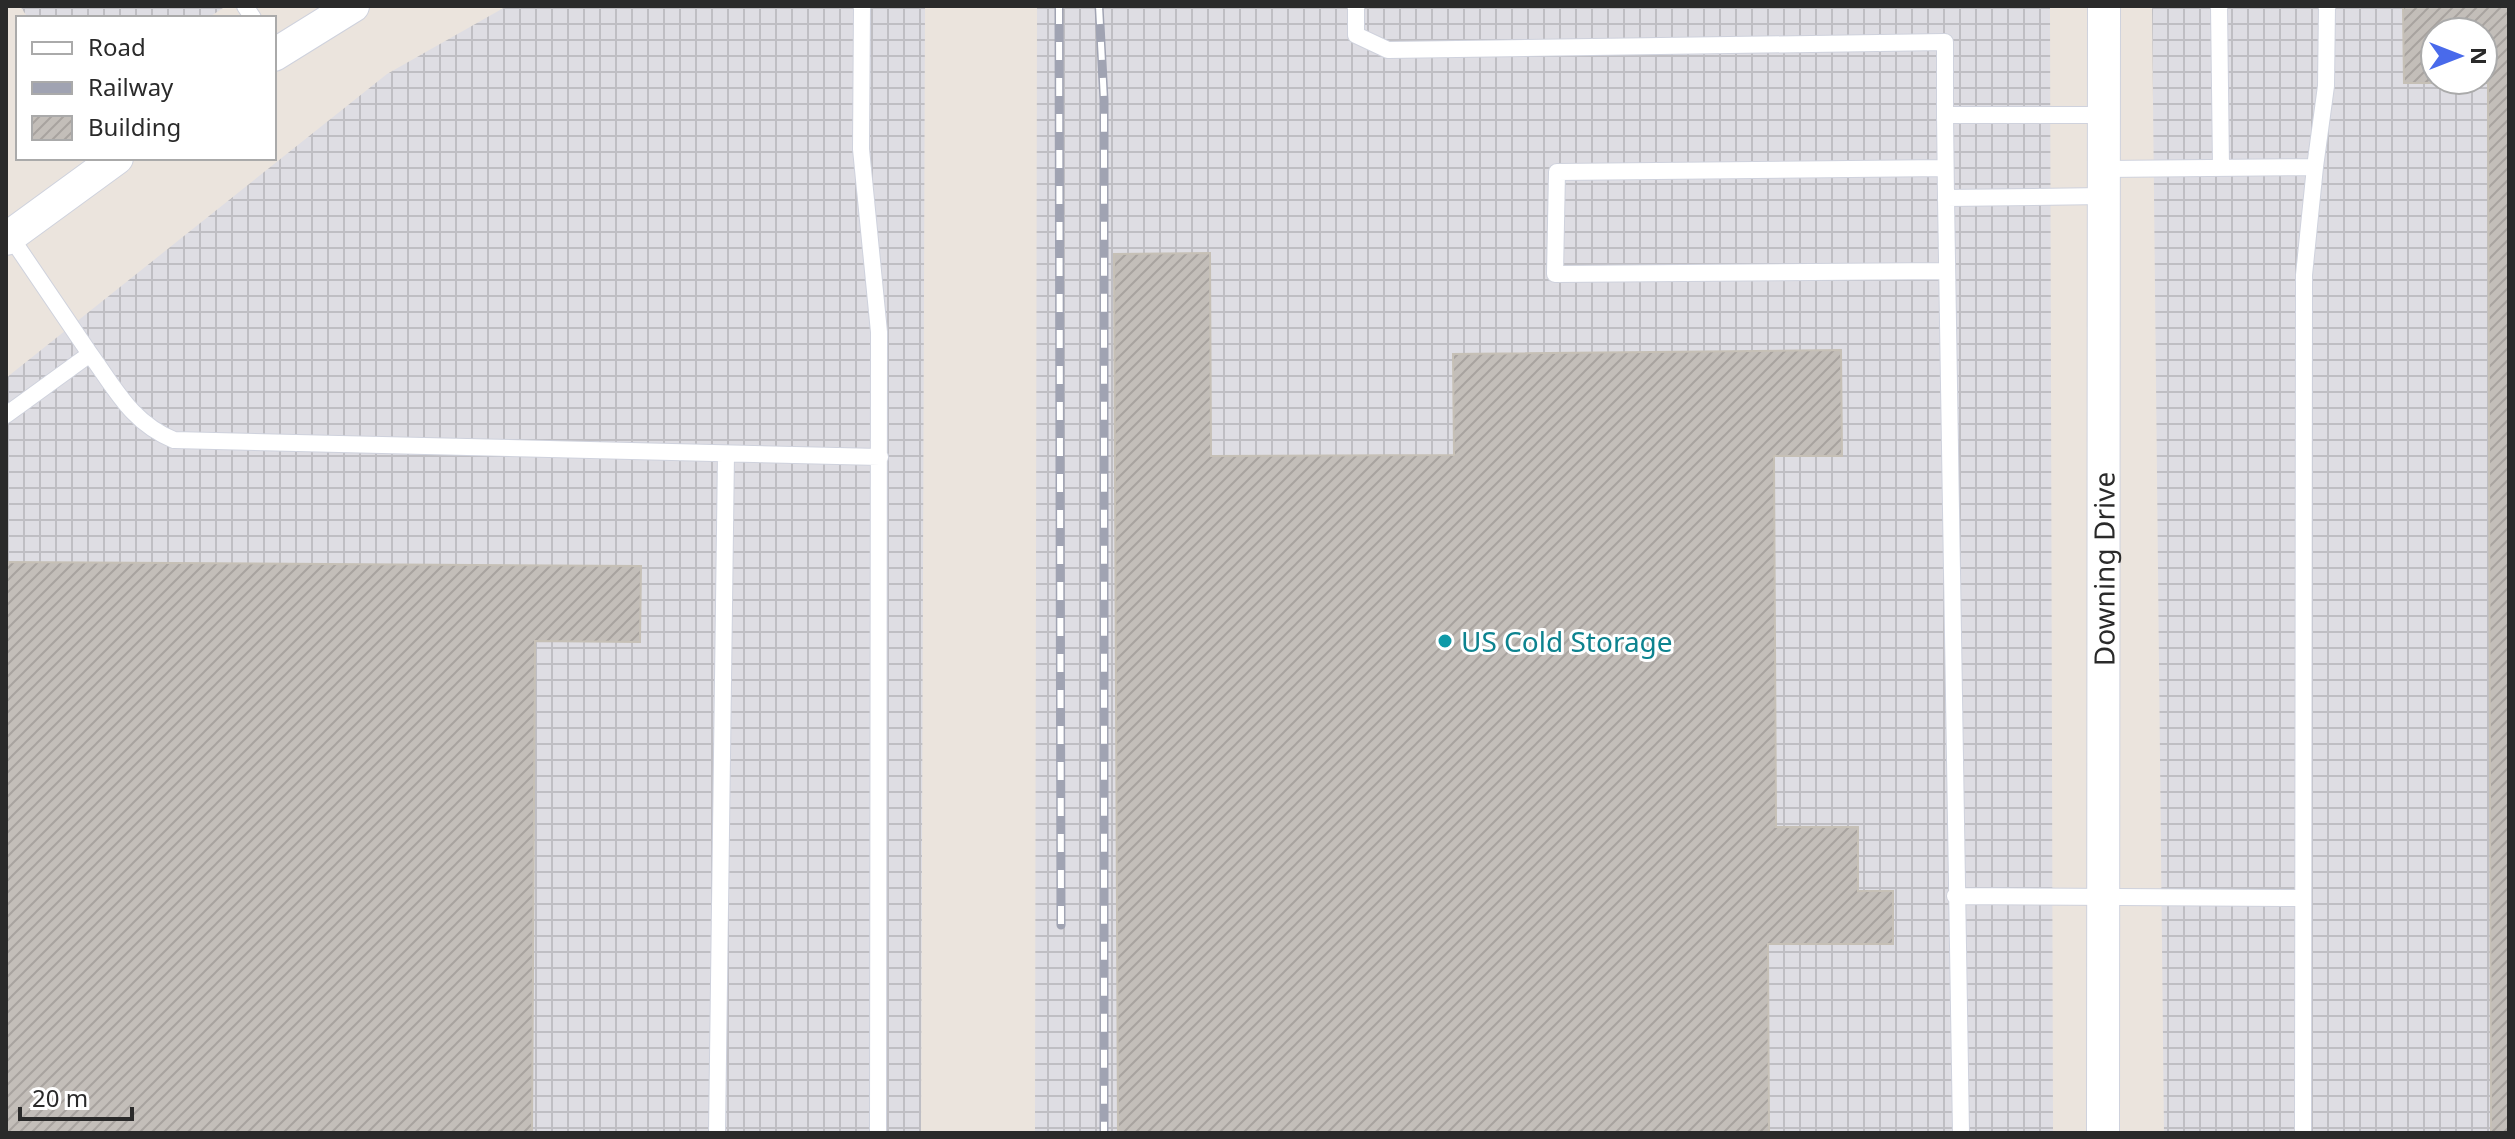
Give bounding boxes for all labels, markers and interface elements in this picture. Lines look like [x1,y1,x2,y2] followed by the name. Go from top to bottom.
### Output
[16,16,276,160] legend
[2419,16,2499,96] north arrow
[88,30,146,63] text: Road
[2465,47,2495,65] text: N
[88,70,174,103] text: Railway
[88,110,181,143] text: Building
[2084,472,2123,666] street label: Downing Drive
[1461,622,1673,660] place label: US Cold Storage
[1436,632,1454,650] marker: US Cold Storage
[20,1071,132,1121] scale bar
[32,1081,88,1114] text: 20 m

